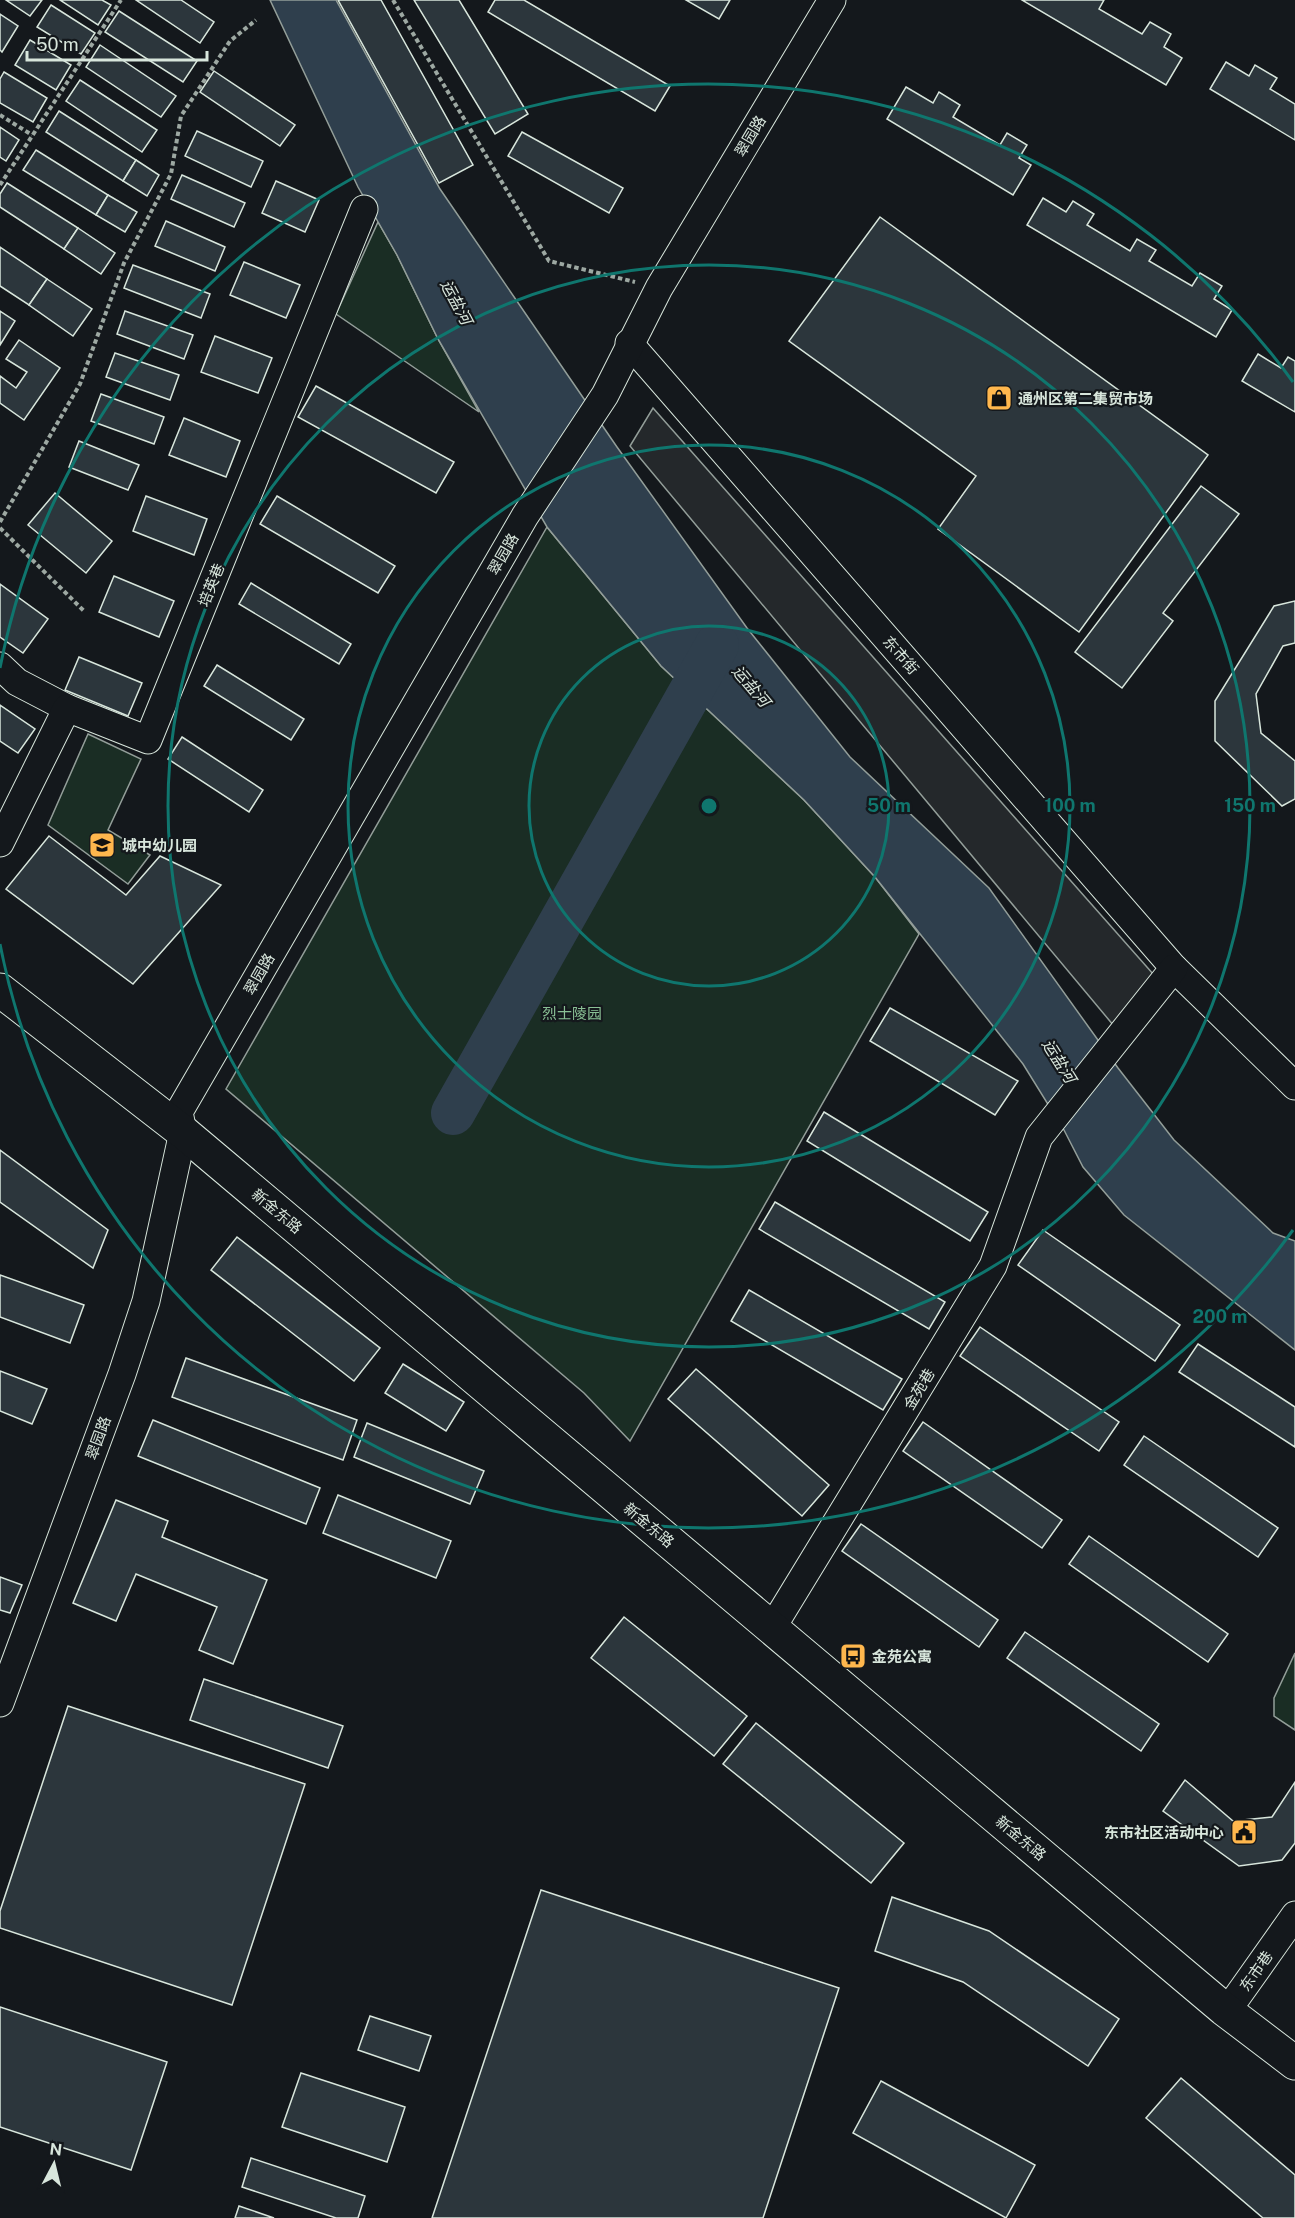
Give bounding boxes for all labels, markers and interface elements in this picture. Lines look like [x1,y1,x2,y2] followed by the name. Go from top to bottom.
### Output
[27,24,207,62] scale bar
[36,34,79,55] text: 50 m
[731,112,769,160] street label: 翠园路
[436,276,477,330] water label: 运盐河
[984,383,1014,413] shop icon: 通州区第二集贸市场
[1018,390,1153,407] place label: 通州区第二集贸市场
[484,530,522,578] street label: 翠园路
[195,561,227,609] street label: 培英巷
[880,632,922,678] street label: 东市街
[728,662,776,713] water label: 运盐河
[867,795,911,816] text: 50 m
[1044,795,1096,816] text: 100 m
[1224,795,1276,816] text: 150 m
[699,796,719,816] centre of rings
[87,830,117,860] school or university icon: 城中幼儿园
[122,837,197,854] place label: 城中幼儿园
[240,950,278,998] street label: 翠园路
[542,1005,602,1022] park label: 烈士陵园
[1038,1036,1081,1089] water label: 运盐河
[249,1185,305,1237] street label: 新金东路
[1193,1306,1247,1327] text: 200 m
[900,1365,938,1413] street label: 金苑巷
[82,1414,114,1462] street label: 翠园路
[621,1499,677,1551] street label: 新金东路
[838,1641,868,1671] bus stop icon: 金苑公寓
[872,1648,932,1665] place label: 金苑公寓
[993,1812,1049,1864] street label: 新金东路
[1229,1817,1259,1847] public building icon: 东市社区活动中心
[1104,1824,1224,1841] place label: 东市社区活动中心
[1236,1948,1276,1994] street label: 东市巷
[24,2134,84,2194] north arrow
[48,2139,63,2160] text: N

